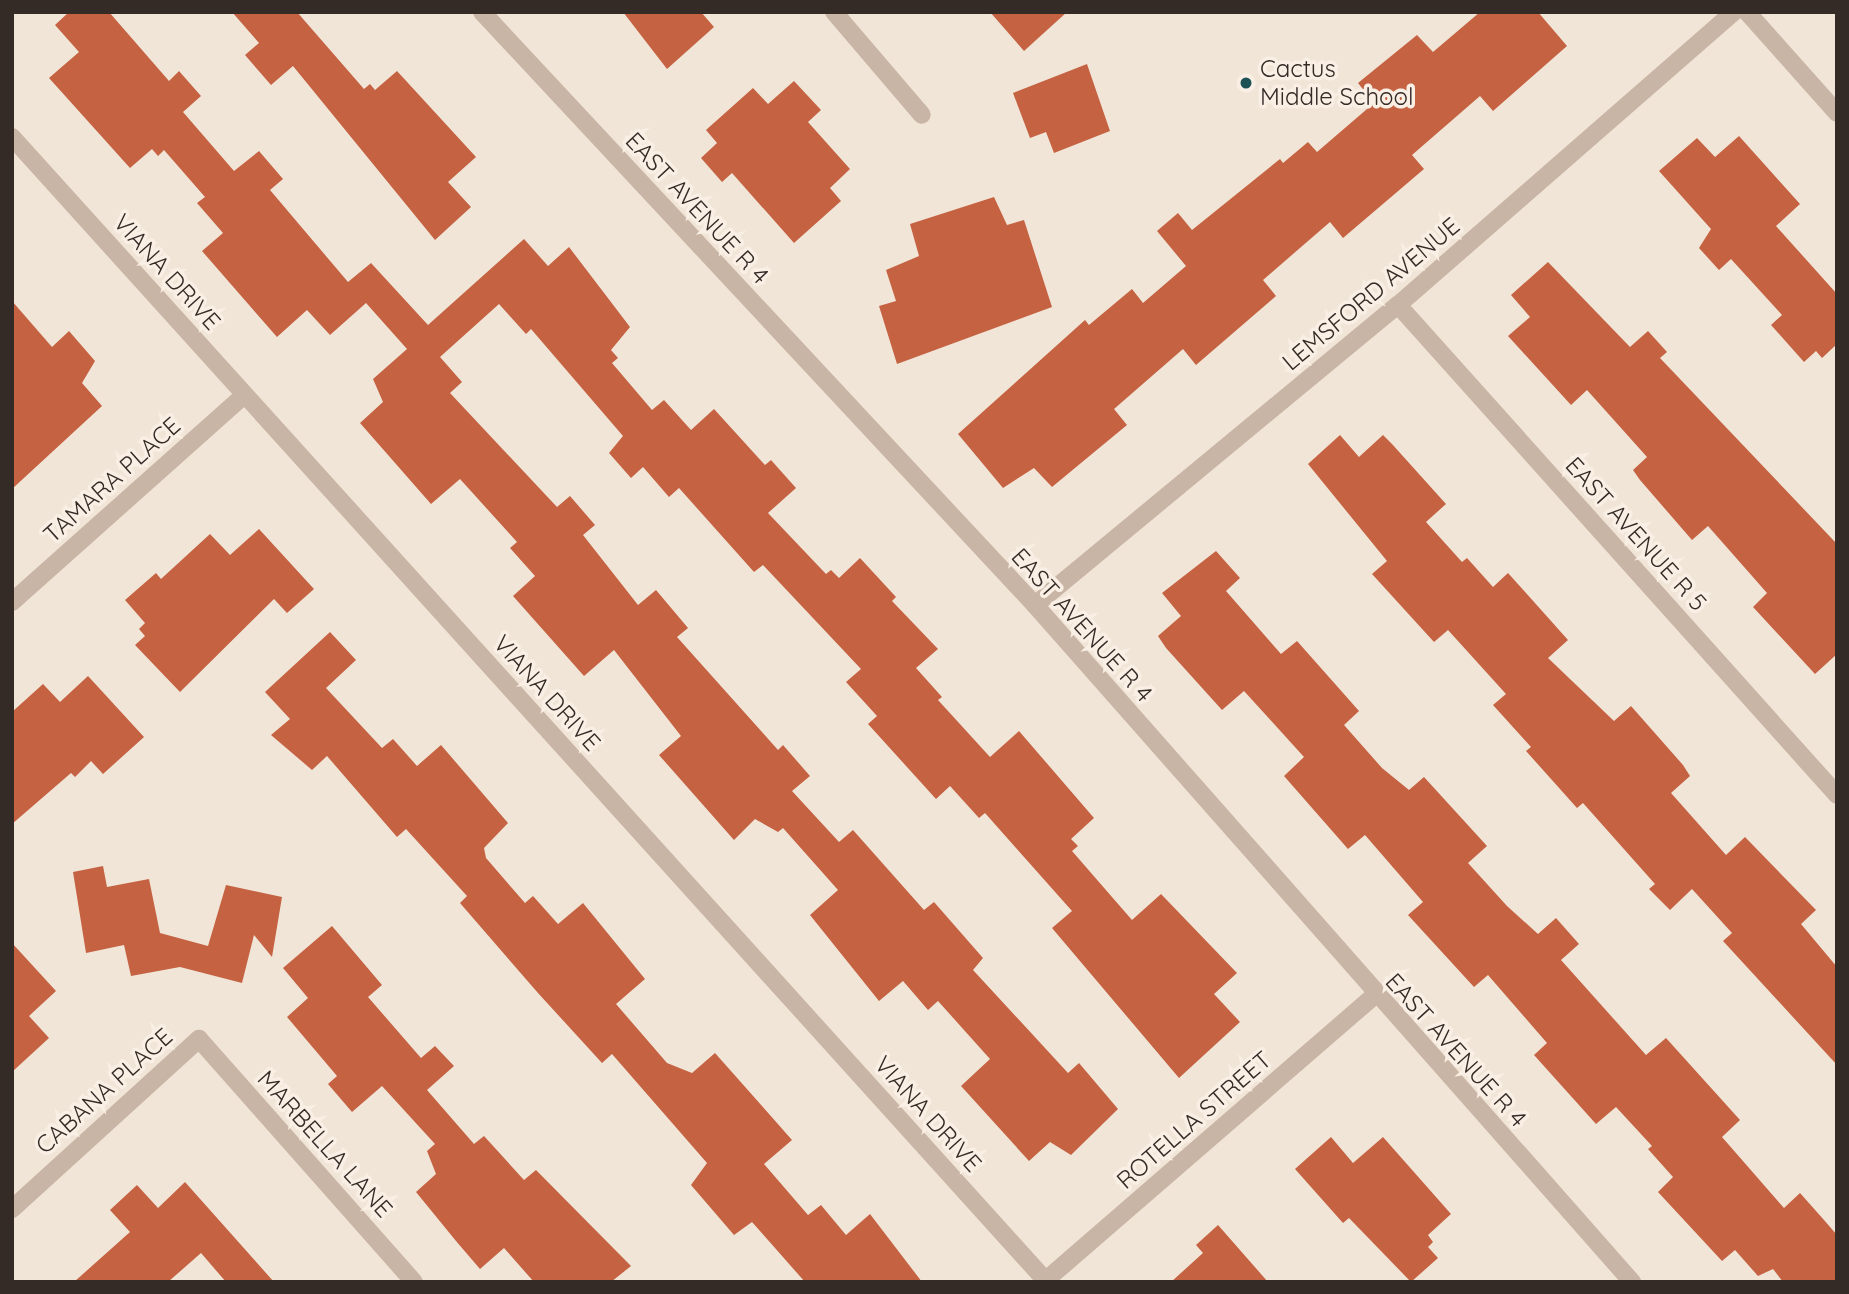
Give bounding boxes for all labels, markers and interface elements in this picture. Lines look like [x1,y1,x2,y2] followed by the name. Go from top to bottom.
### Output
[1260,55,1414,111] place label: Cactus Middle School
[1238,75,1254,91] marker: Cactus Middle School
[619,126,775,290] street label: EAST AVENUE R 4
[107,208,227,336] street label: VIANA DRIVE
[1277,211,1465,377] street label: LEMSFORD AVENUE
[38,411,186,549] street label: TAMARA PLACE
[1559,451,1713,617] street label: EAST AVENUE R 5
[1006,542,1158,708] street label: EAST AVENUE R 4
[487,629,607,757] street label: VIANA DRIVE
[1380,967,1532,1133] street label: EAST AVENUE R 4
[30,1022,178,1160] street label: CABANA PLACE
[1111,1045,1277,1195] street label: ROTELLA STREET
[868,1050,988,1178] street label: VIANA DRIVE
[251,1065,399,1223] street label: MARBELLA LANE

